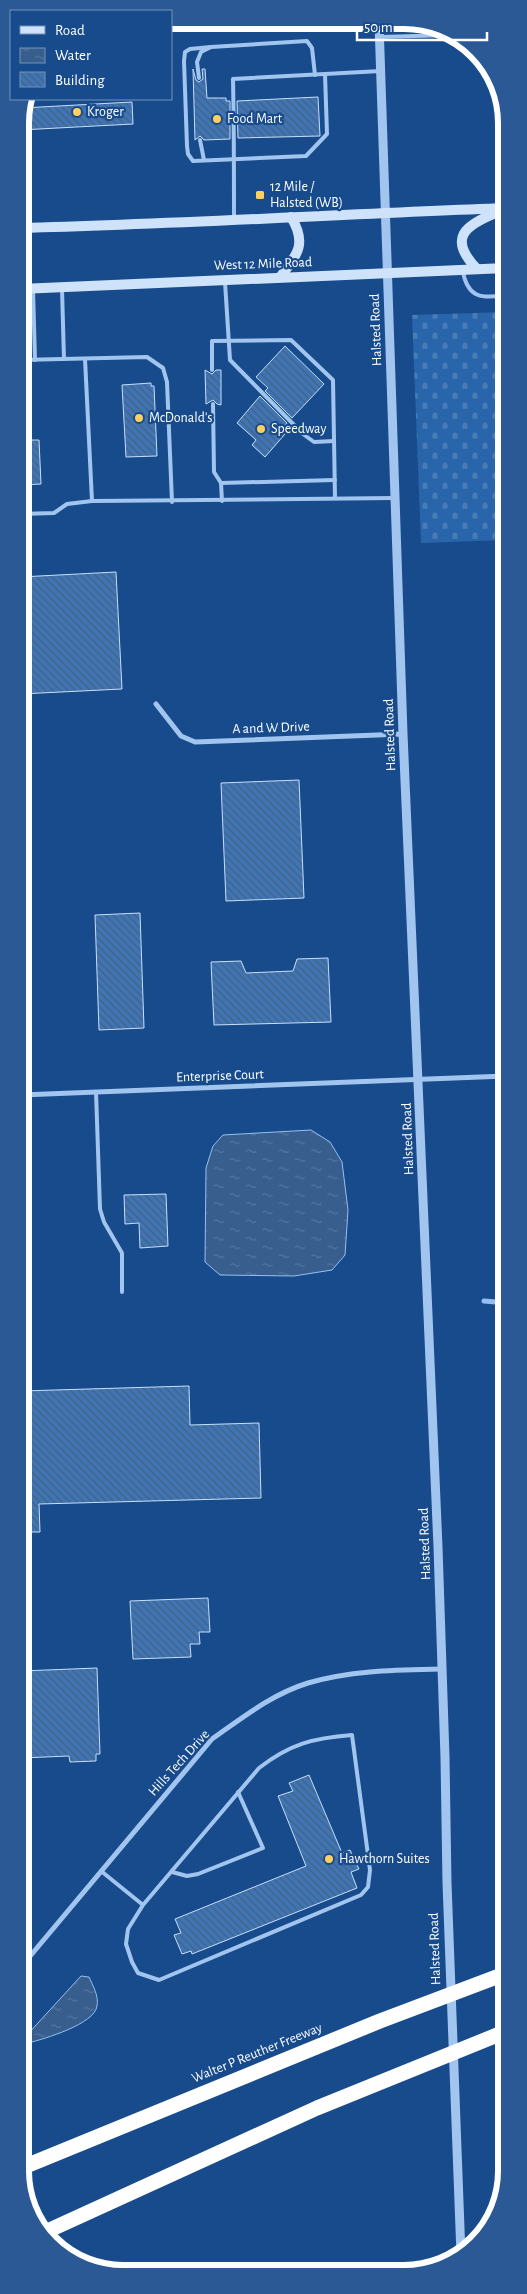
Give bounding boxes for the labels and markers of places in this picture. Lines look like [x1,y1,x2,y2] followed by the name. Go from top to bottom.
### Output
[87,105,124,119] place label: Kroger
[71,106,83,118] marker: Kroger
[227,112,283,126] place label: Food Mart
[211,113,223,125] marker: Food Mart
[270,180,343,210] place label: 12 Mile / Halsted (WB)
[254,189,266,201] marker: 12 Mile / Halsted (WB)
[149,411,212,425] place label: McDonald's
[133,412,145,424] marker: McDonald's
[271,422,326,436] place label: Speedway
[255,423,267,435] marker: Speedway
[339,1852,430,1866] place label: Hawthorn Suites
[323,1853,335,1865] marker: Hawthorn Suites

